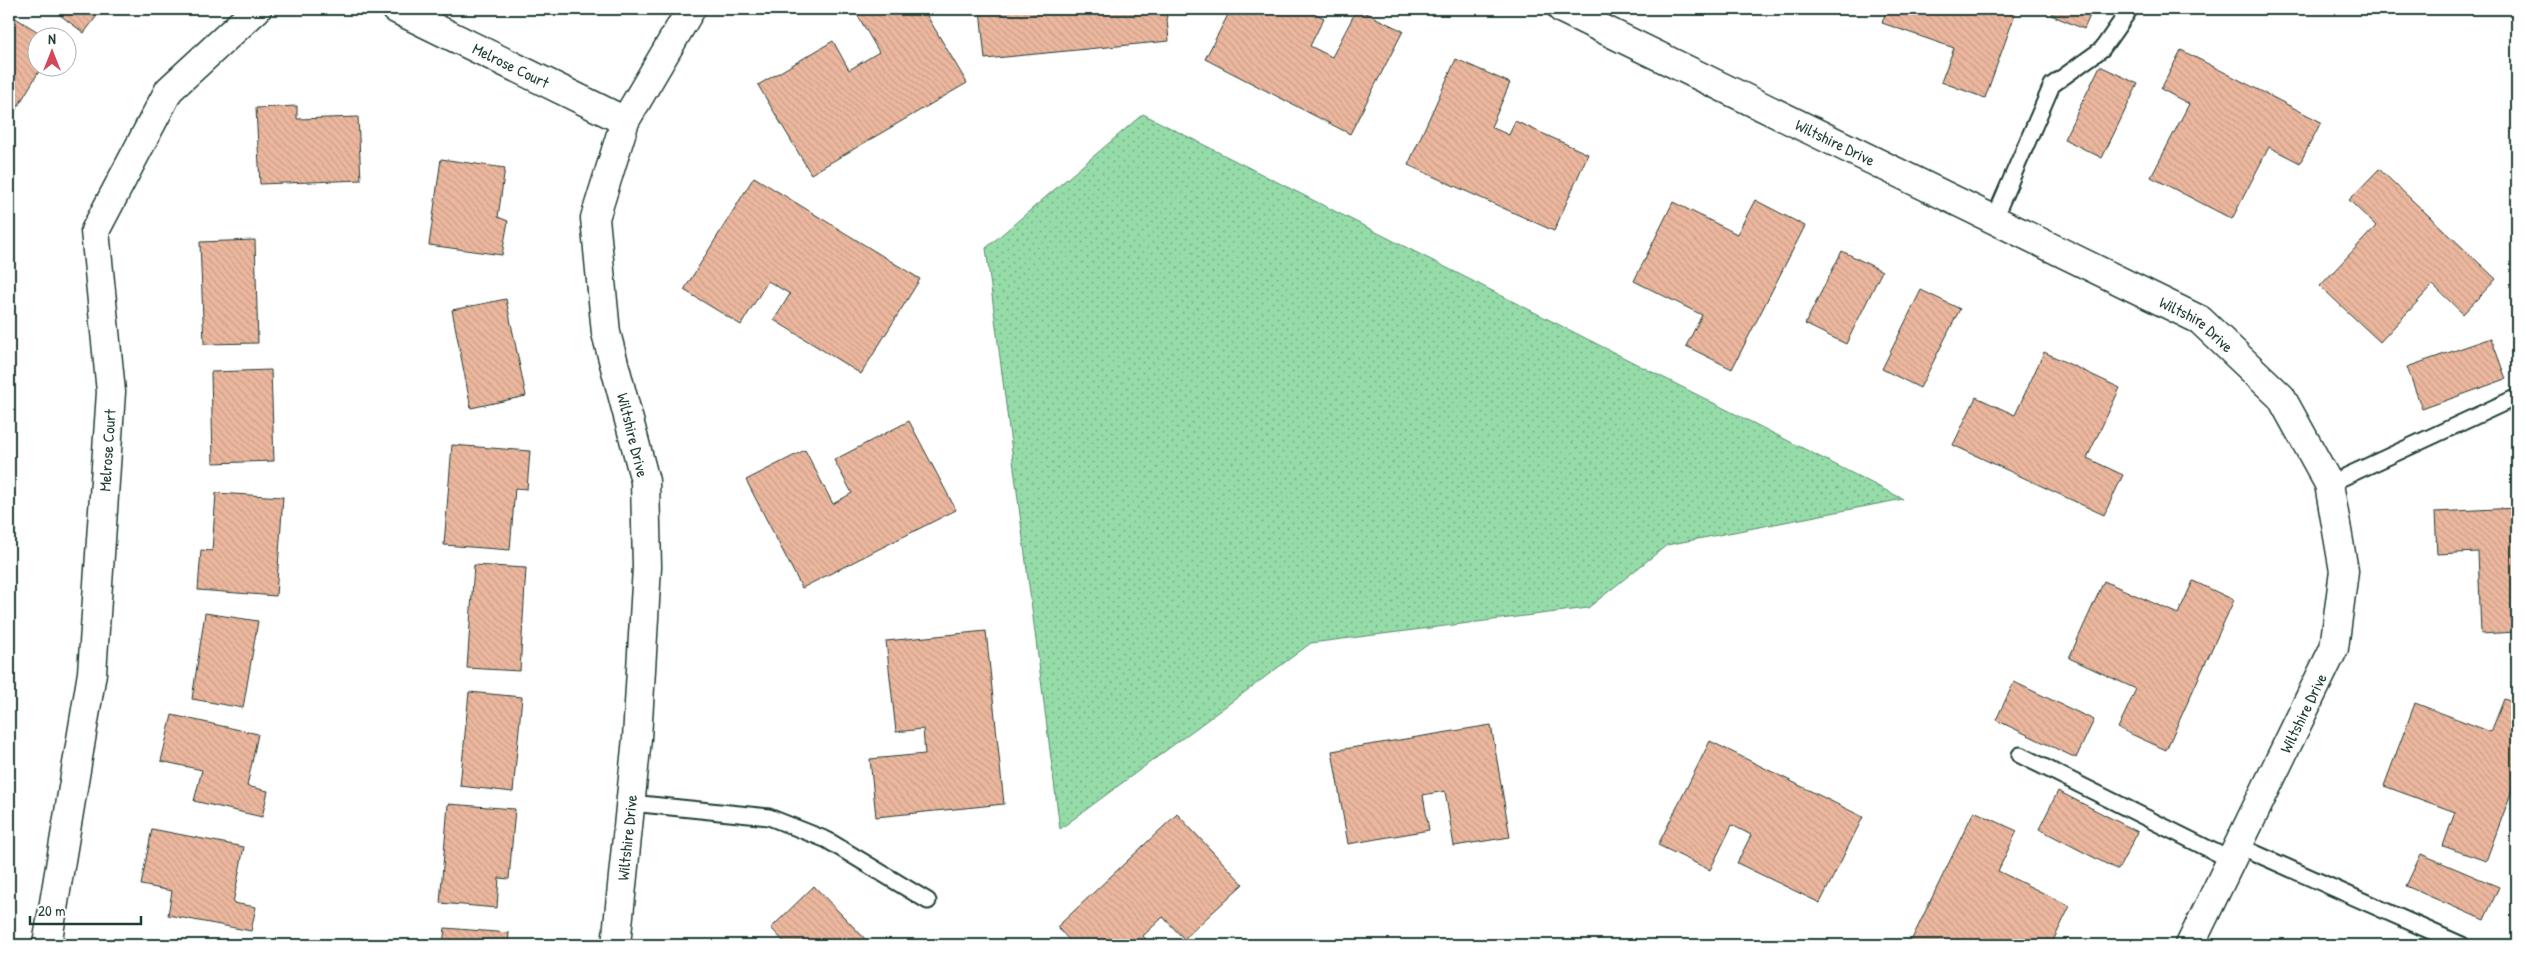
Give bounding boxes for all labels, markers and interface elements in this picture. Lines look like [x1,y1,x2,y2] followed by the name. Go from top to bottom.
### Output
[28,28,78,78] north arrow
[48,29,56,48] text: N
[469,37,553,93] street label: Melrose Court
[1792,113,1879,171] street label: Wiltshire Drive
[2156,291,2239,358] street label: Wiltshire Drive
[612,391,654,480] street label: Wiltshire Drive
[93,408,121,492] street label: Melrose Court
[2274,669,2332,756] street label: Wiltshire Drive
[612,793,642,882] street label: Wiltshire Drive
[30,894,141,926] scale bar
[38,900,65,921] text: 20 m

